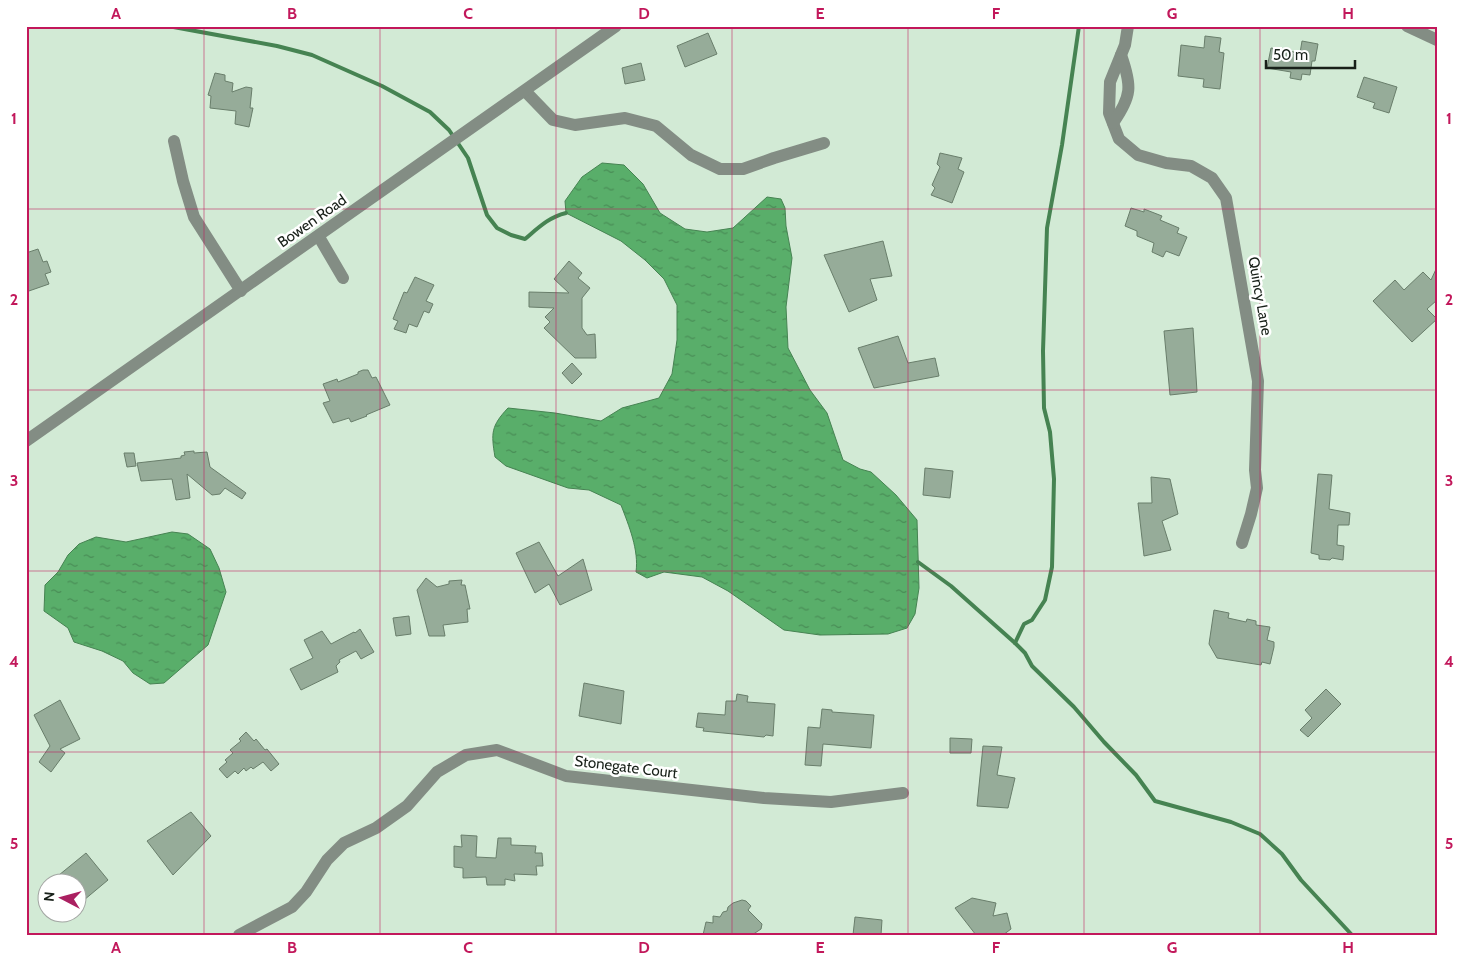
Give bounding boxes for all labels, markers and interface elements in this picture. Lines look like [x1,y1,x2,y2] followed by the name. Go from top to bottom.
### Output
[111,4,121,23] text: A
[287,4,297,23] text: B
[463,4,473,23] text: C
[638,4,650,23] text: D
[815,4,825,23] text: E
[992,4,1001,23] text: F
[1167,4,1177,23] text: G
[1342,4,1354,23] text: H
[1266,38,1354,70] scale bar
[1273,46,1308,64] text: 50 m
[11,109,17,128] text: 1
[1446,109,1452,128] text: 1
[274,191,350,251] street label: Bowen Road
[1244,255,1276,337] street label: Quincy Lane
[10,290,18,309] text: 2
[1445,290,1453,309] text: 2
[10,471,18,490] text: 3
[1445,471,1453,490] text: 3
[9,652,19,671] text: 4
[1444,652,1454,671] text: 4
[574,752,678,782] street label: Stonegate Court
[10,834,18,853] text: 5
[1445,834,1453,853] text: 5
[38,874,88,924] north arrow
[40,891,59,903] text: N
[111,938,121,957] text: A
[287,938,297,957] text: B
[463,938,473,957] text: C
[638,938,650,957] text: D
[815,938,825,957] text: E
[992,938,1001,957] text: F
[1167,938,1177,957] text: G
[1342,938,1354,957] text: H

